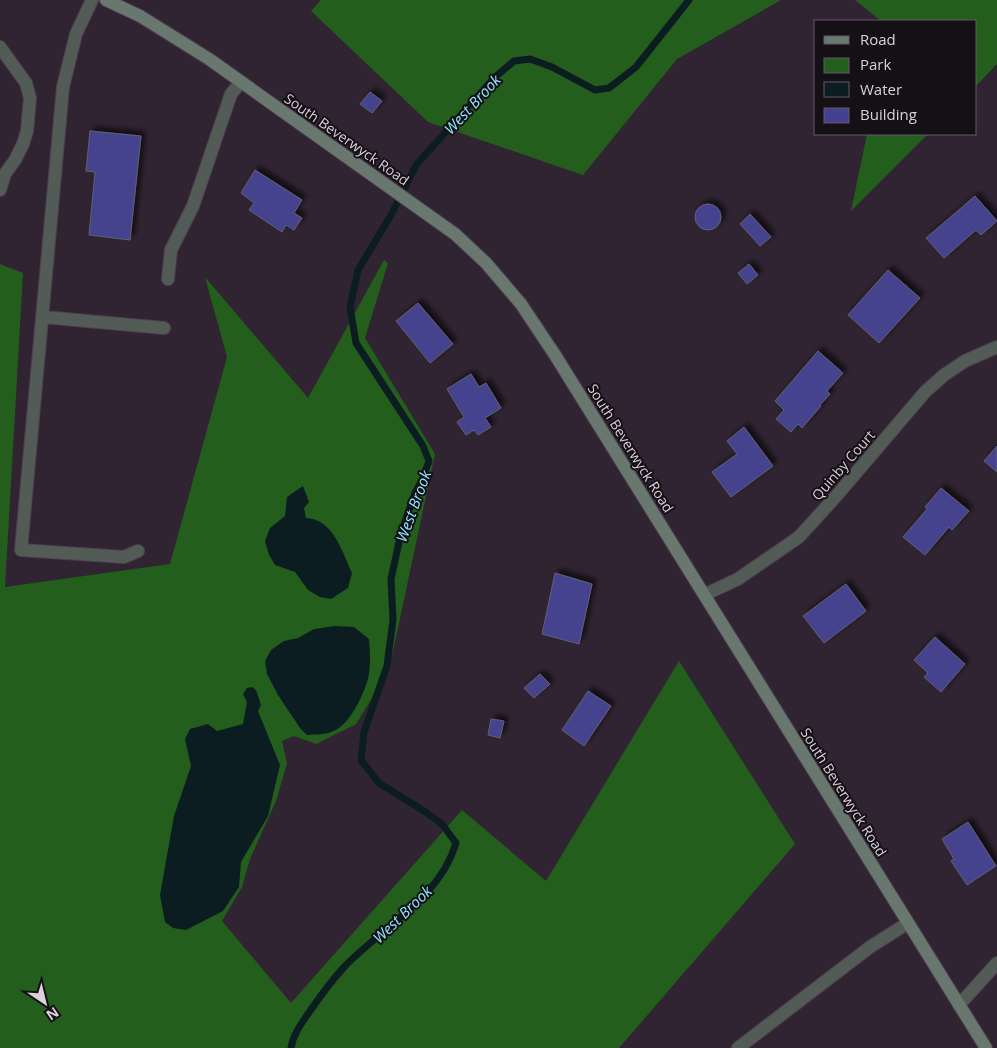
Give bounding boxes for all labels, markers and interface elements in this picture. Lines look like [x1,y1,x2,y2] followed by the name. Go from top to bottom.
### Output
[814,20,977,135] legend
[860,29,896,49] text: Road
[860,54,891,74] text: Park
[439,69,505,138] water label: West Brook
[860,79,902,99] text: Water
[281,89,413,189] street label: South Beverwyck Road
[860,104,917,124] text: Building
[584,380,678,516] street label: South Beverwyck Road
[807,426,879,504] street label: Quinby Court
[391,467,435,545] water label: West Brook
[797,724,891,860] street label: South Beverwyck Road
[368,880,436,947] water label: West Brook
[20,978,70,1028] north arrow
[43,1003,63,1025] text: N

